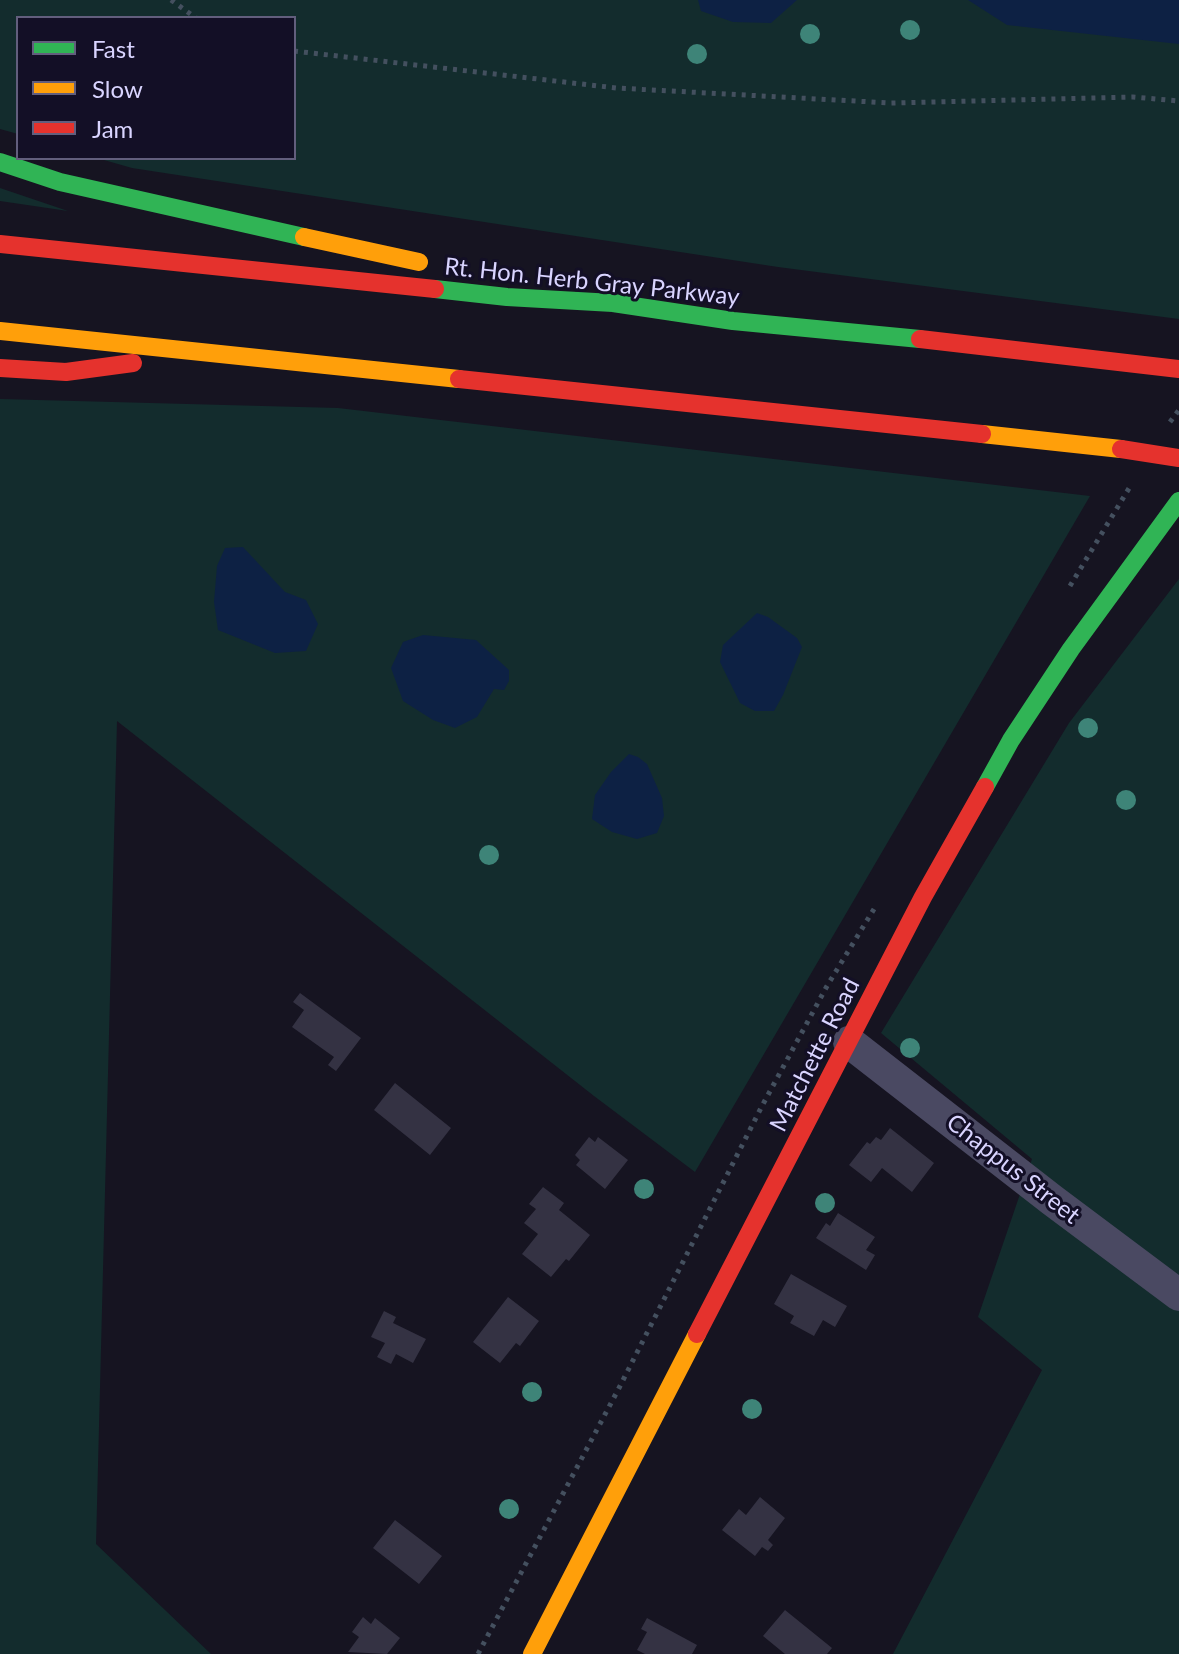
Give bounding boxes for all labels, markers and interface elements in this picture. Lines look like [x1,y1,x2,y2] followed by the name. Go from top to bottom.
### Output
[16,16,296,160] legend
[92,34,135,63] text: Fast
[92,74,143,103] text: Slow
[92,114,133,143] text: Jam
[443,252,741,312] street label: Rt. Hon. Herb Gray Parkway
[764,974,866,1136] street label: Matchette Road
[941,1108,1085,1230] street label: Chappus Street

